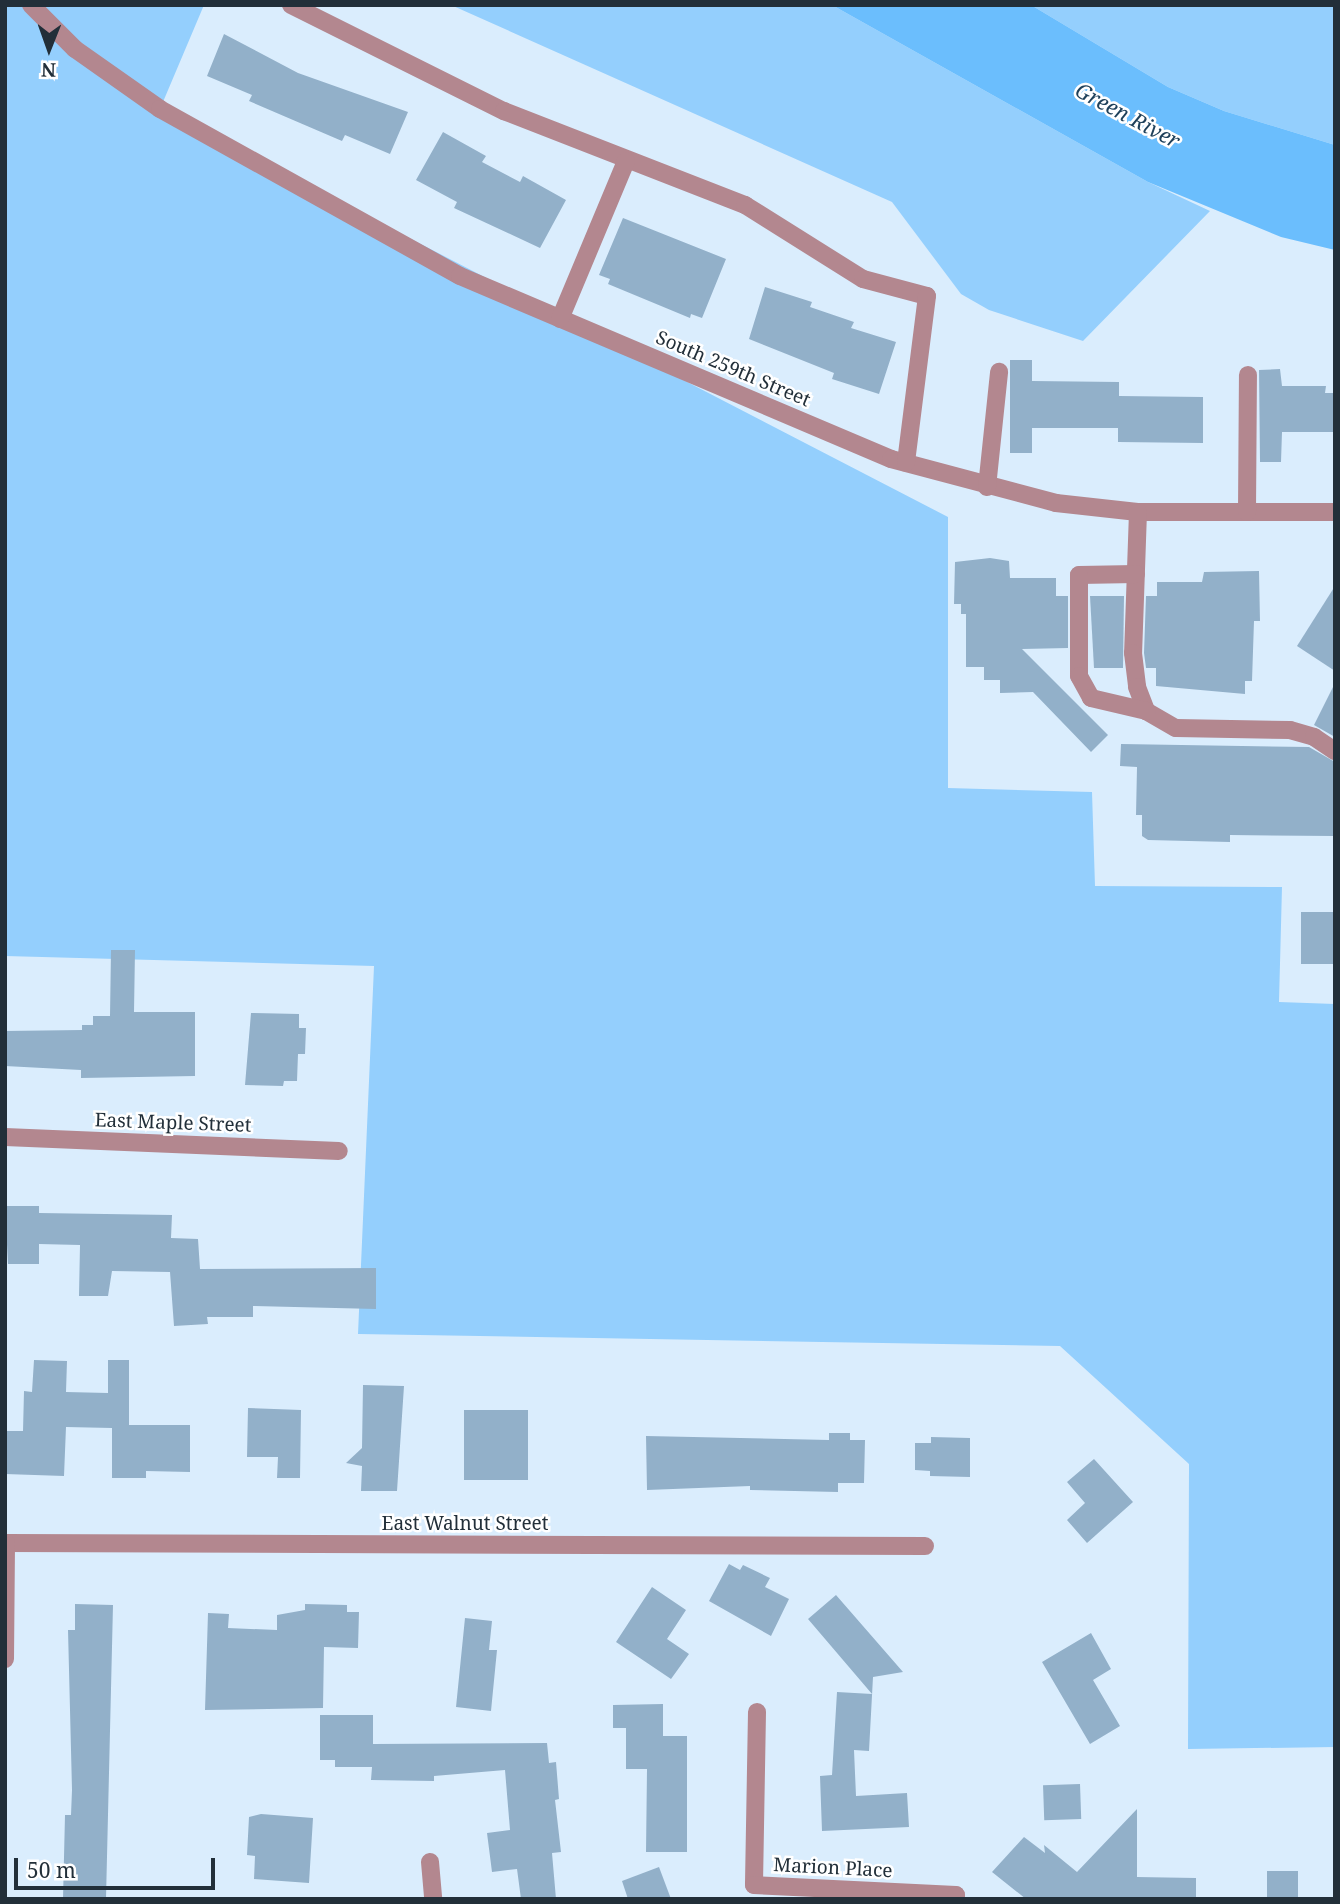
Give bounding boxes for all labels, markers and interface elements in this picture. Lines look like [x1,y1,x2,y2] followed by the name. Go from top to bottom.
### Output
[14,14,84,84] north arrow
[41,57,56,83] text: N
[1071,77,1185,153] water label: Green River
[652,326,814,412] street label: South 259th Street
[94,1109,252,1137] street label: East Maple Street
[382,1513,548,1535] street label: East Walnut Street
[18,1844,219,1888] scale bar
[773,1853,893,1883] street label: Marion Place
[27,1856,76,1884] text: 50 m

